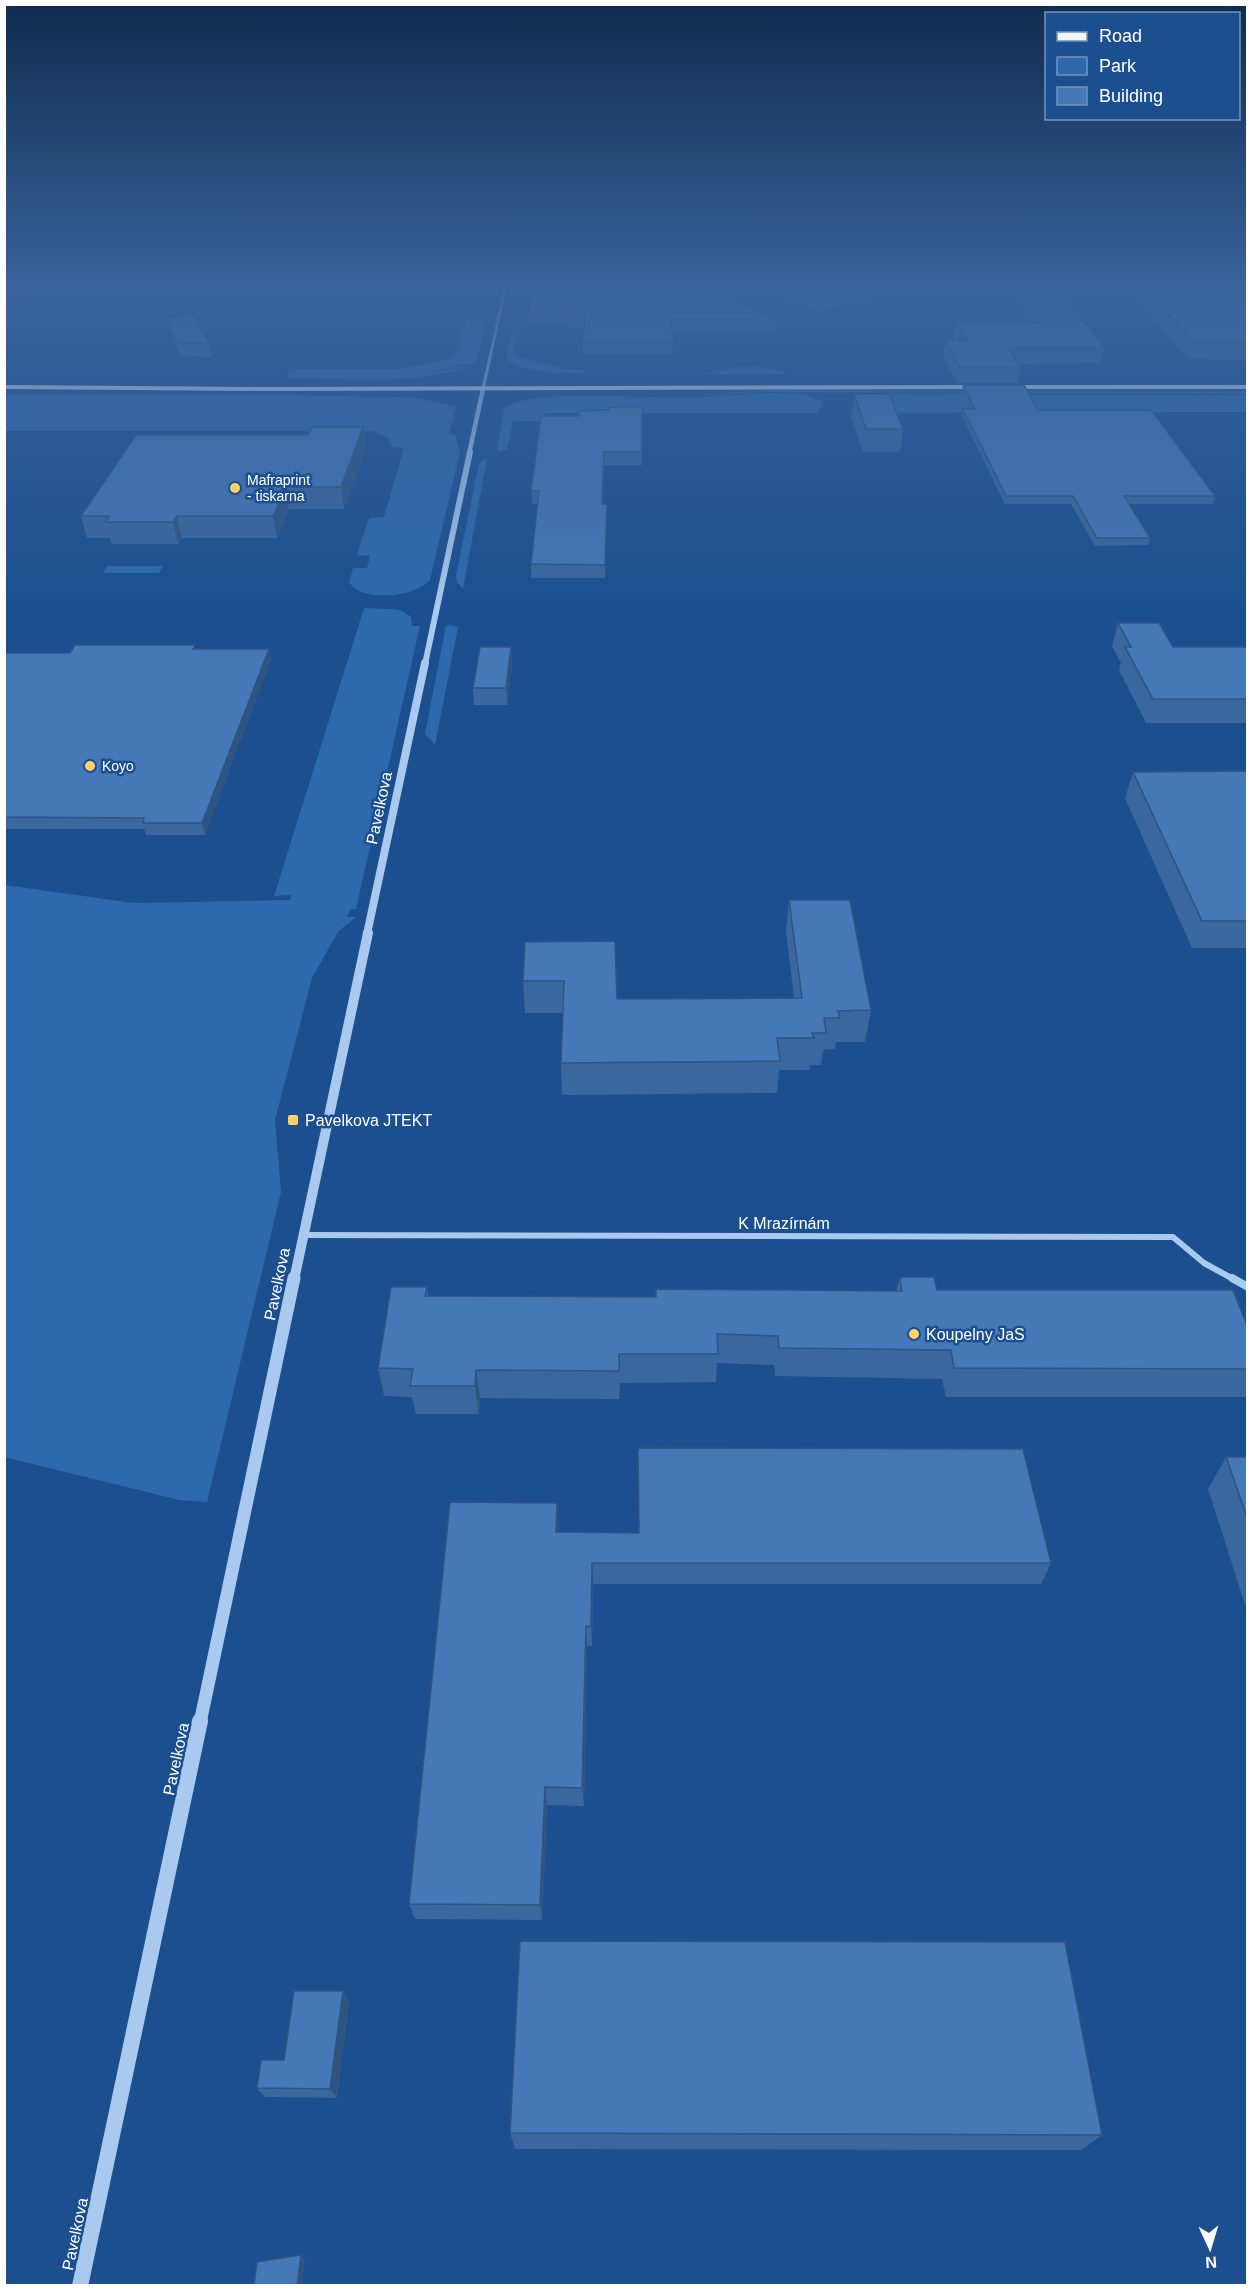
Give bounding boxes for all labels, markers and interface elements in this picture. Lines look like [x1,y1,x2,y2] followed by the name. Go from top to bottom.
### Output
[1045,12,1240,120] legend
[1099,26,1142,46] text: Road
[1099,56,1137,76] text: Park
[1099,86,1163,106] text: Building
[247,472,310,504] place label: Mafraprint - tiskarna
[228,481,242,495] marker: Mafraprint - tiskarna
[102,758,134,774] place label: Koyo
[83,759,97,773] marker: Koyo
[363,770,395,846] street label: Pavelkova
[305,1112,432,1129] place label: Pavelkova JTEKT
[286,1113,300,1127] marker: Pavelkova JTEKT
[738,1215,830,1232] street label: K Mrazírnám
[261,1246,293,1322] street label: Pavelkova
[926,1326,1025,1343] place label: Koupelny JaS
[907,1327,921,1341] marker: Koupelny JaS
[160,1721,192,1797] street label: Pavelkova
[59,2196,91,2272] street label: Pavelkova
[1180,2218,1240,2278] north arrow
[1205,2254,1217,2271] text: N

